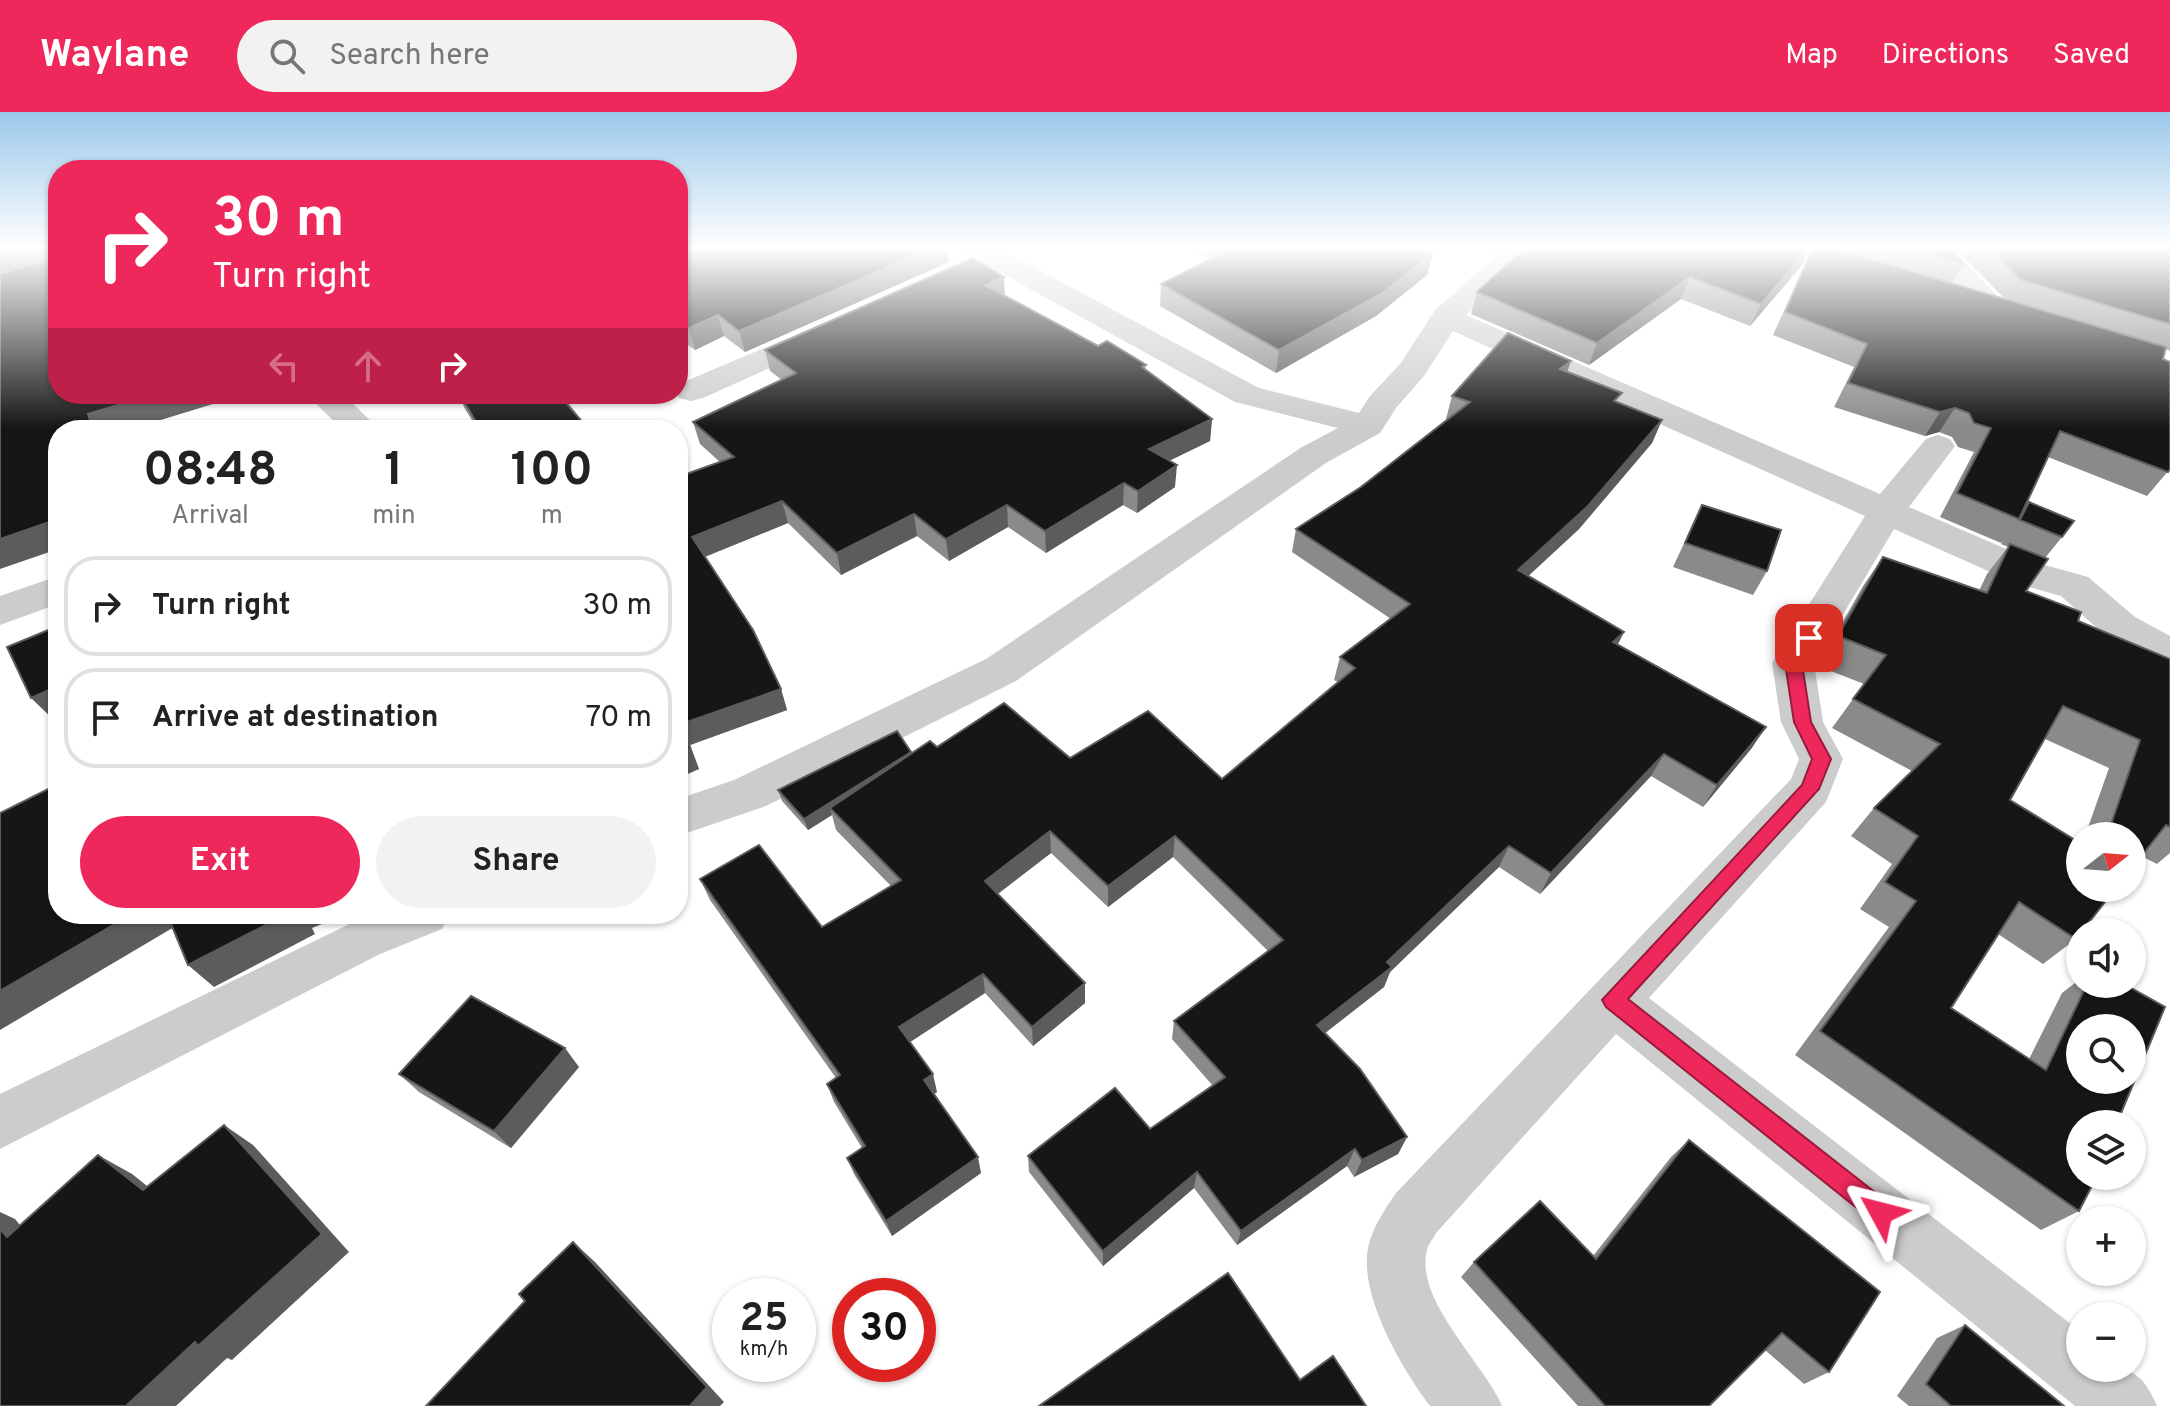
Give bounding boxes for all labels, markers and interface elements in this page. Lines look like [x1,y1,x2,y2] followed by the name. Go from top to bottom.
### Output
[237,20,797,92] search box
[40,32,189,81] text: Waylane
[265,34,309,78] icon: search
[329,38,490,75] text: Search here
[1785,38,1838,74] text: Map
[1882,38,2009,74] text: Directions
[2053,38,2130,74] text: Saved
[212,186,345,256] text: 30 m
[80,192,184,296] icon: right
[212,255,371,301] text: Turn right
[262,344,306,388] icon: left
[346,344,390,388] icon: ahead
[430,344,474,388] icon: right
[143,442,277,502] text: 08:48
[384,442,404,502] text: 1
[511,442,593,502] text: 100
[171,500,249,533] text: Arrival
[372,500,416,533] text: min
[541,500,563,533] text: m
[84,584,128,628] icon: right
[152,588,290,625] text: Turn right
[583,588,652,625] text: 30 m
[1775,604,1843,672] pin
[1787,616,1831,660] icon: arrive
[84,696,128,740] icon: arrive
[152,700,438,737] text: Arrive at destination
[586,700,652,737] text: 70 m
[80,816,360,908] button: Exit
[376,816,656,908] button: Share
[2066,822,2146,902] north arrow
[2066,822,2146,1382] map controls
[2066,918,2146,998] button: sound
[2066,1014,2146,1094] button: search
[2066,1110,2146,1190] button: layers
[1839,1171,1923,1255] position arrow
[2066,1206,2146,1286] button: +
[832,1278,936,1382] speed limit sign: 30
[740,1295,788,1345] text: 25
[2066,1302,2146,1382] button: −
[740,1337,788,1363] text: km/h

